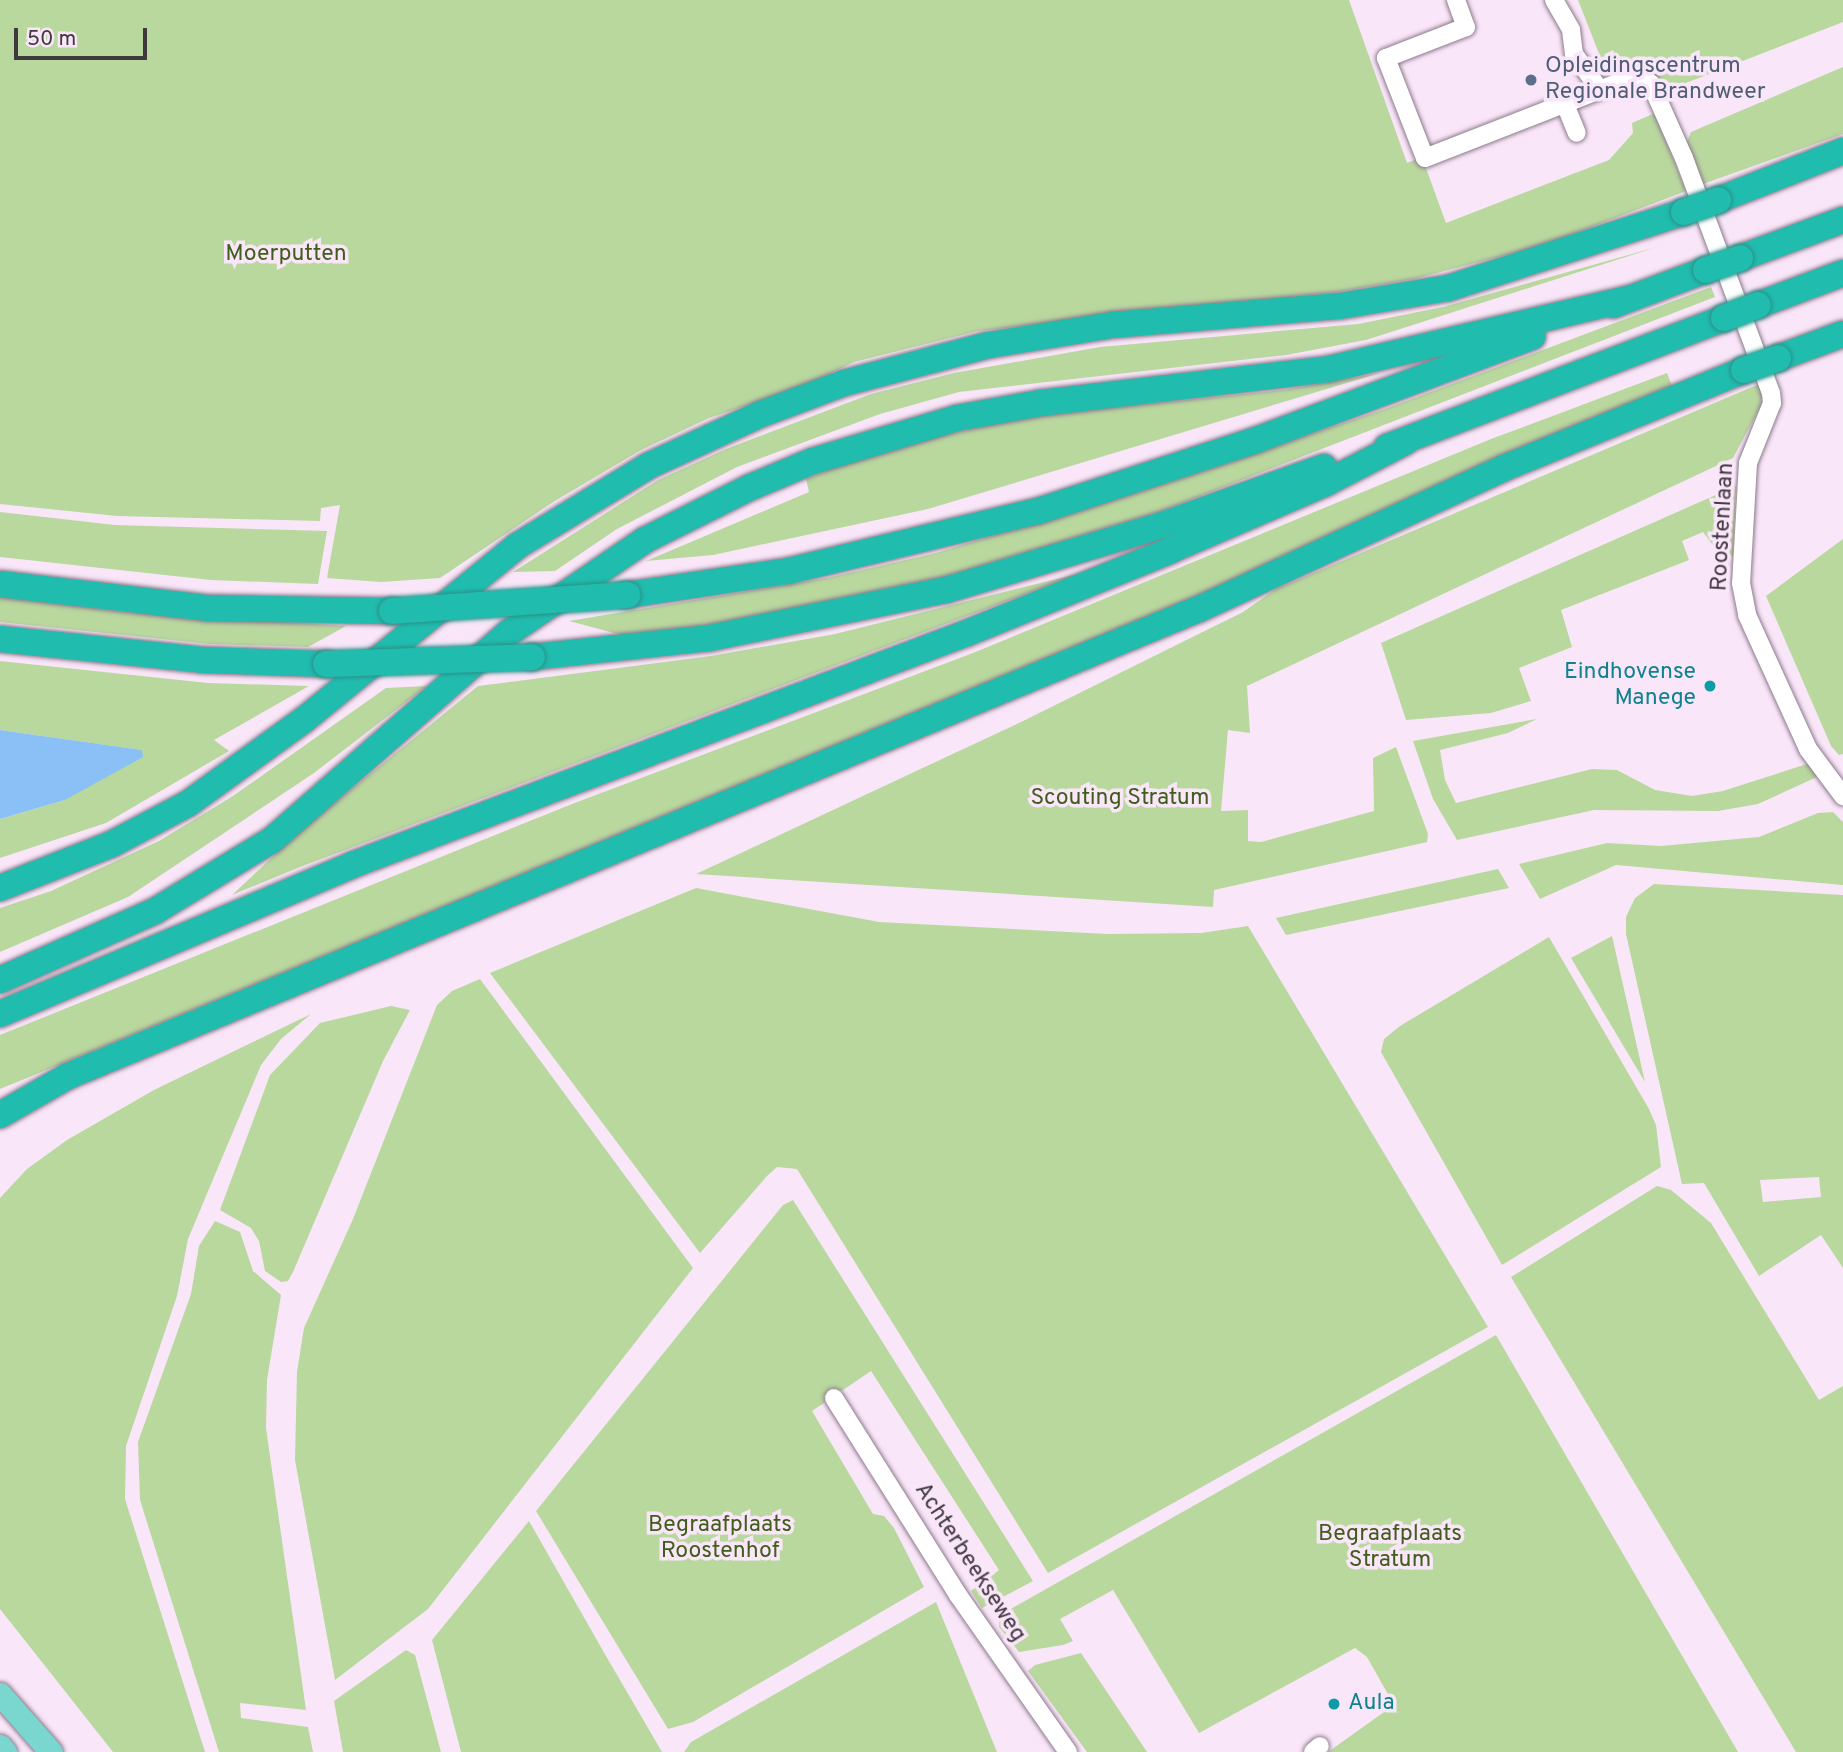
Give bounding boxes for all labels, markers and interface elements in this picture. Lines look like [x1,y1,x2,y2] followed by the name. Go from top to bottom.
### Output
[18,14,150,58] scale bar
[27,26,76,53] text: 50 m
[1545,53,1766,107] place label: Opleidingscentrum Regionale Brandweer
[1523,72,1539,88] marker: Opleidingscentrum Regionale Brandweer
[225,241,347,269] park label: Moerputten
[1707,462,1741,592] street label: Roostenlaan
[1564,659,1696,713] place label: Eindhovense Manege
[1702,678,1718,694] marker: Eindhovense Manege
[1031,785,1209,813] park label: Scouting Stratum
[907,1478,1031,1648] street label: Achterbeekseweg
[648,1512,792,1566] park label: Begraafplaats Roostenhof
[1318,1521,1462,1575] park label: Begraafplaats Stratum
[1348,1690,1395,1718] place label: Aula
[1326,1696,1342,1712] marker: Aula

